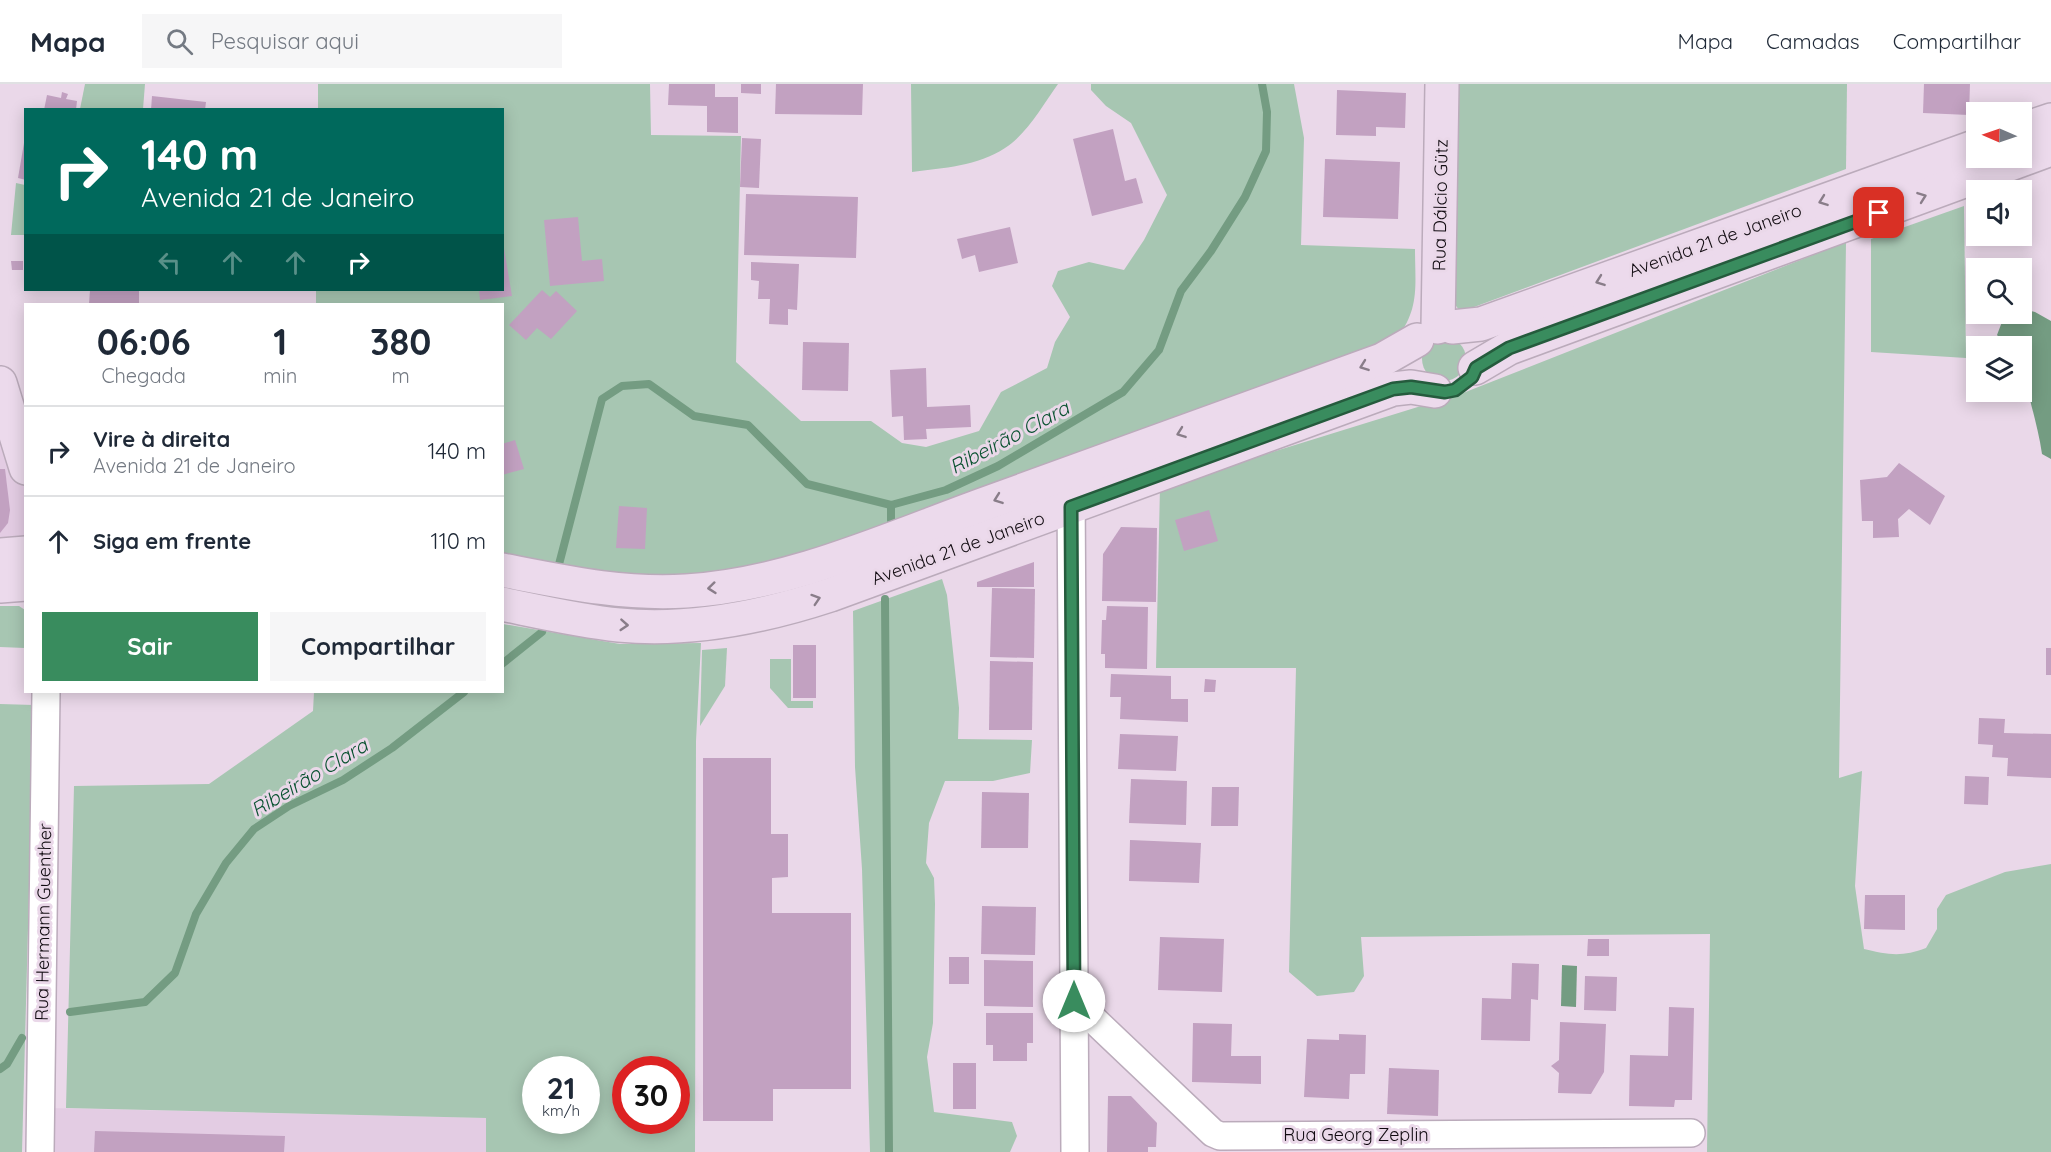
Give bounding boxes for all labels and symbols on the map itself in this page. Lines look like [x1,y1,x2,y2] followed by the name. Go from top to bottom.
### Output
[1966,102,2032,168] north arrow
[1427,139,1453,271] street label: Rua Dálcio Gütz
[1853,187,1904,238] pin
[1916,191,1927,204] one-way arrow
[1818,194,1829,207] one-way arrow
[1625,198,1805,282] street label: Avenida 21 de Janeiro
[1595,274,1606,287] one-way arrow
[1360,358,1370,371] one-way arrow
[945,394,1075,479] water label: Ribeirão Clara
[1177,426,1188,438] one-way arrow
[993,492,1004,505] one-way arrow
[868,506,1048,590] street label: Avenida 21 de Janeiro
[708,582,717,594] one-way arrow
[810,594,821,607] one-way arrow
[619,618,628,631] one-way arrow
[246,731,374,822] water label: Ribeirão Clara
[30,823,56,1021] street label: Rua Hermann Guenther
[1042,969,1106,1033] position arrow
[612,1056,690,1134] speed limit sign: 30
[1283,1123,1429,1146] street label: Rua Georg Zeplin

